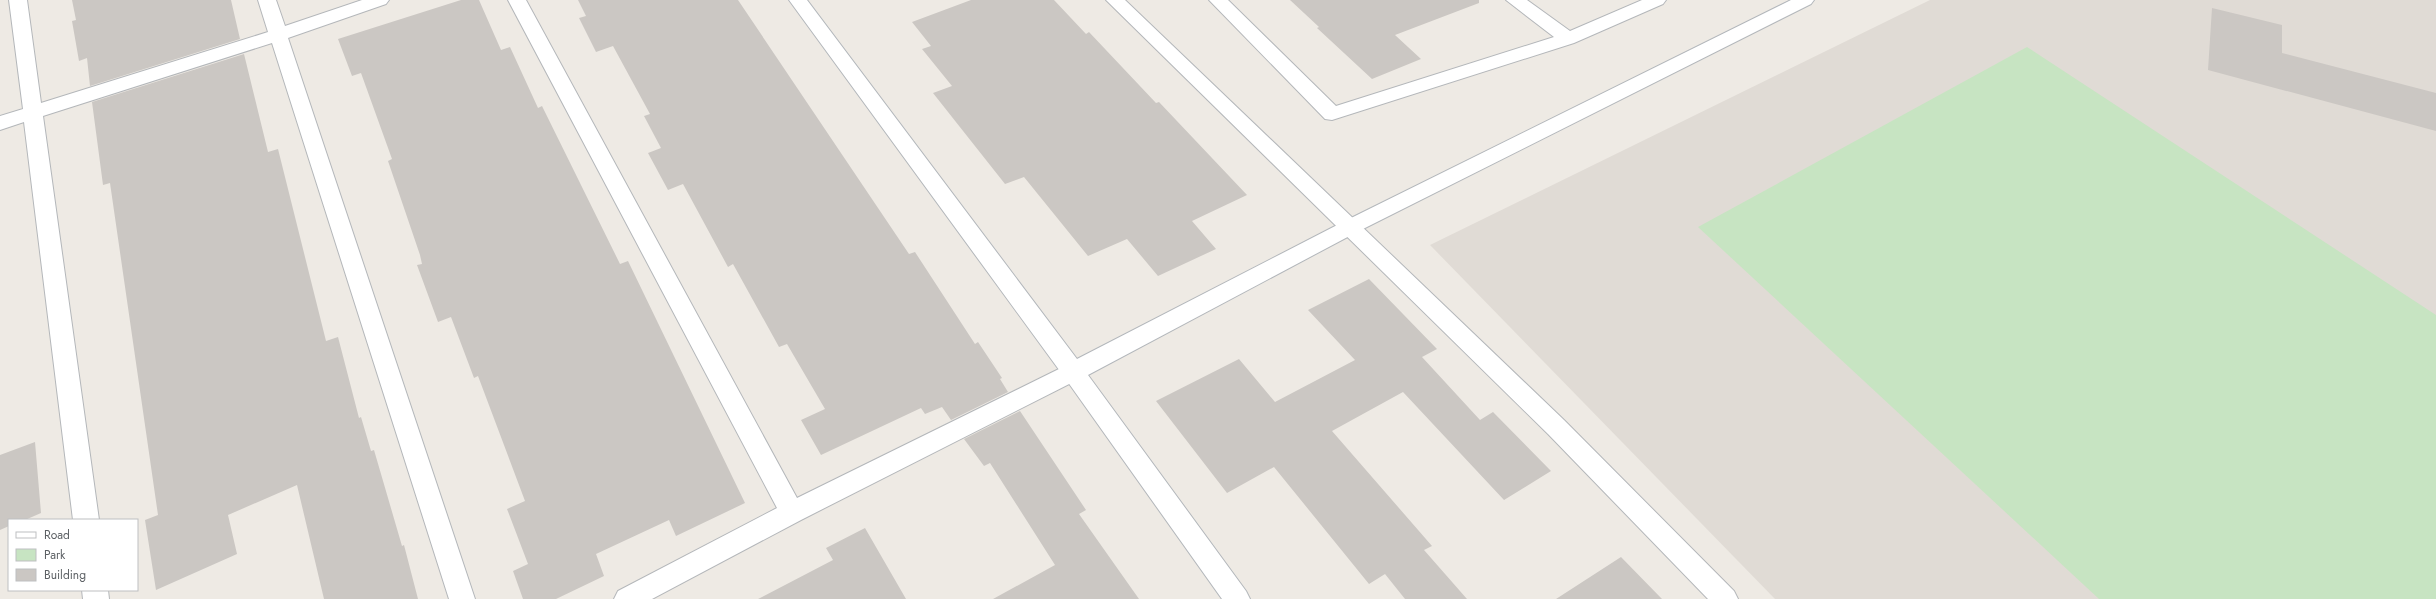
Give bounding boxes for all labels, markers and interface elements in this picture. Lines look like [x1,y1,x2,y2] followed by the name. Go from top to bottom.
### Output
[8,519,138,591] legend
[44,526,70,544] text: Road
[44,546,66,564] text: Park
[44,566,86,584] text: Building

